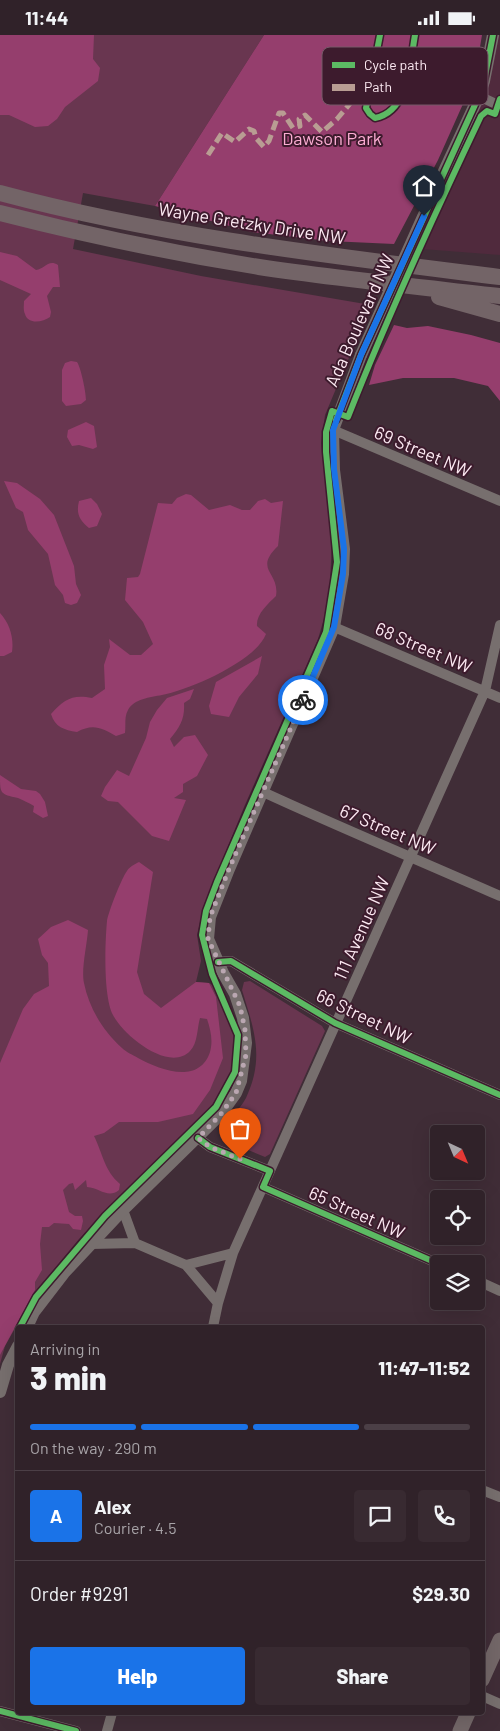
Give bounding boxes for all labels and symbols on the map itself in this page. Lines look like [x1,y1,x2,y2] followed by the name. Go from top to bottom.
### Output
[322,47,488,105] legend
[364,56,427,73] text: Cycle path
[364,78,392,95] text: Path
[282,127,382,149] park label: Dawson Park
[403,165,445,216] pin
[157,197,347,249] street label: Wayne Gretzky Drive NW
[320,250,398,390] street label: Ada Boulevard NW
[371,421,475,481] street label: 69 Street NW
[372,617,476,677] street label: 68 Street NW
[278,675,328,725] courier
[337,799,439,859] street label: 67 Street NW
[328,872,394,983] street label: 111 Avenue NW
[313,984,415,1049] street label: 66 Street NW
[219,1108,261,1159] pin
[430,1125,485,1180] north arrow
[306,1181,409,1243] street label: 65 Street NW

